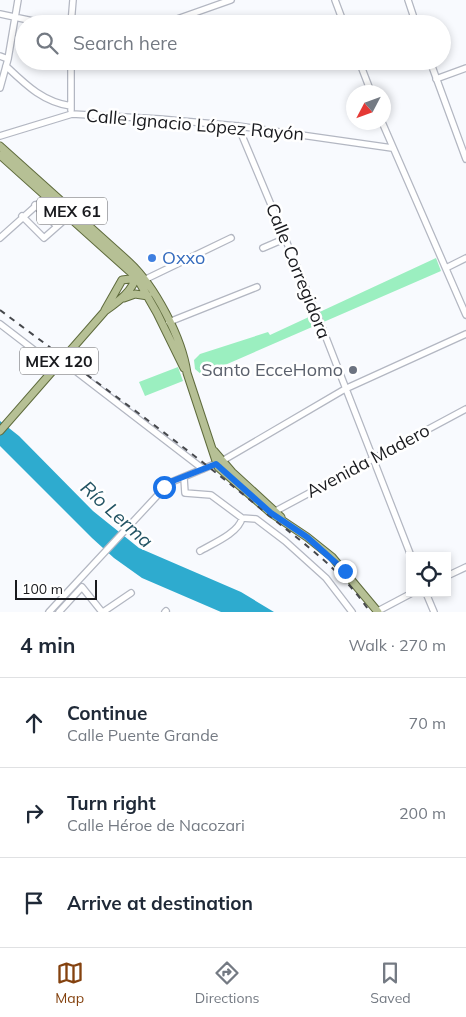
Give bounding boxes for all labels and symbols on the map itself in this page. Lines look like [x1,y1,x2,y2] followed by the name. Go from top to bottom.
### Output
[346,85,391,130] north arrow
[85,104,305,145] street label: Calle Ignacio López Rayón
[37,198,107,225] road number: MEX 61
[261,200,336,342] street label: Calle Corregidora
[162,246,205,269] place label: Oxxo
[146,252,158,264] marker: Oxxo
[20,348,98,374] road number: MEX 120
[201,358,343,381] place label: Santo EcceHomo
[347,364,359,376] marker: Santo EcceHomo
[302,418,433,503] street label: Avenida Madero
[76,475,158,553] water label: Río Lerma
[153,476,176,499] route start
[334,560,357,583] route end
[15,577,98,600] scale bar

